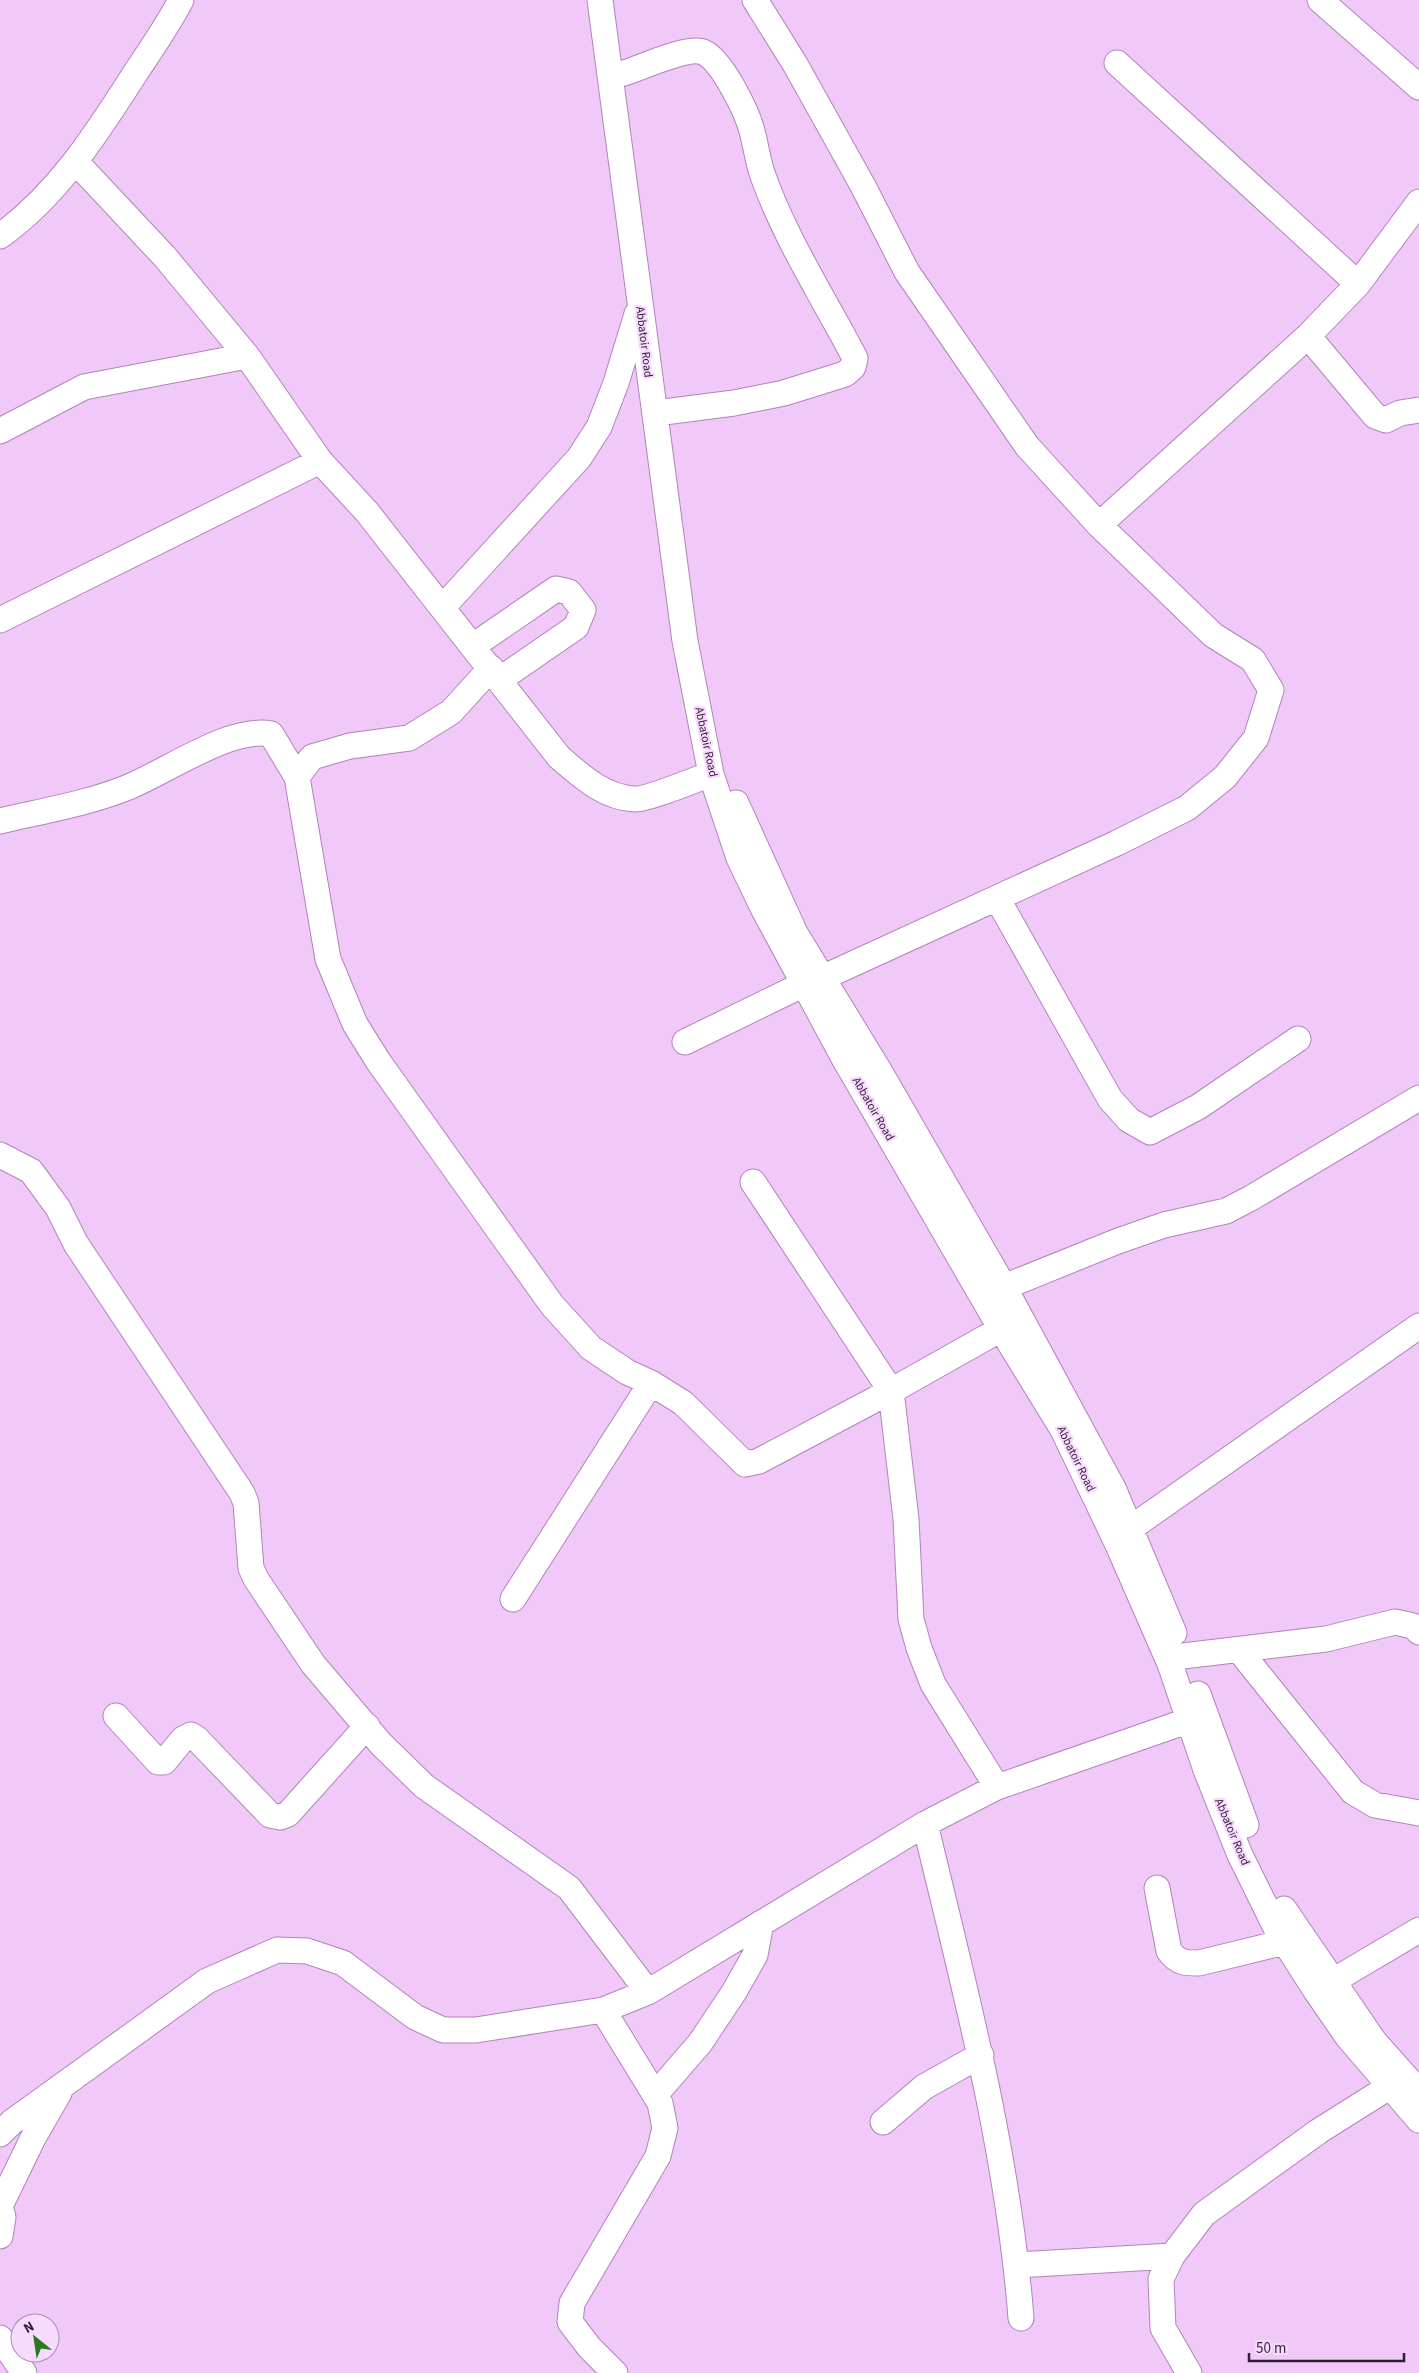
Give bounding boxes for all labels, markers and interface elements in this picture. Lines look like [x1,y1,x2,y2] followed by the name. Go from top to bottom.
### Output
[631,306,657,378] street label: Abbatoir Road
[690,705,722,779] street label: Abbatoir Road
[848,1074,898,1144] street label: Abbatoir Road
[1053,1423,1099,1495] street label: Abbatoir Road
[1210,1796,1254,1868] street label: Abbatoir Road
[10,2313,60,2363] north arrow
[20,2317,38,2339] text: N
[1249,2330,1404,2362] scale bar
[1256,2338,1286,2359] text: 50 m

